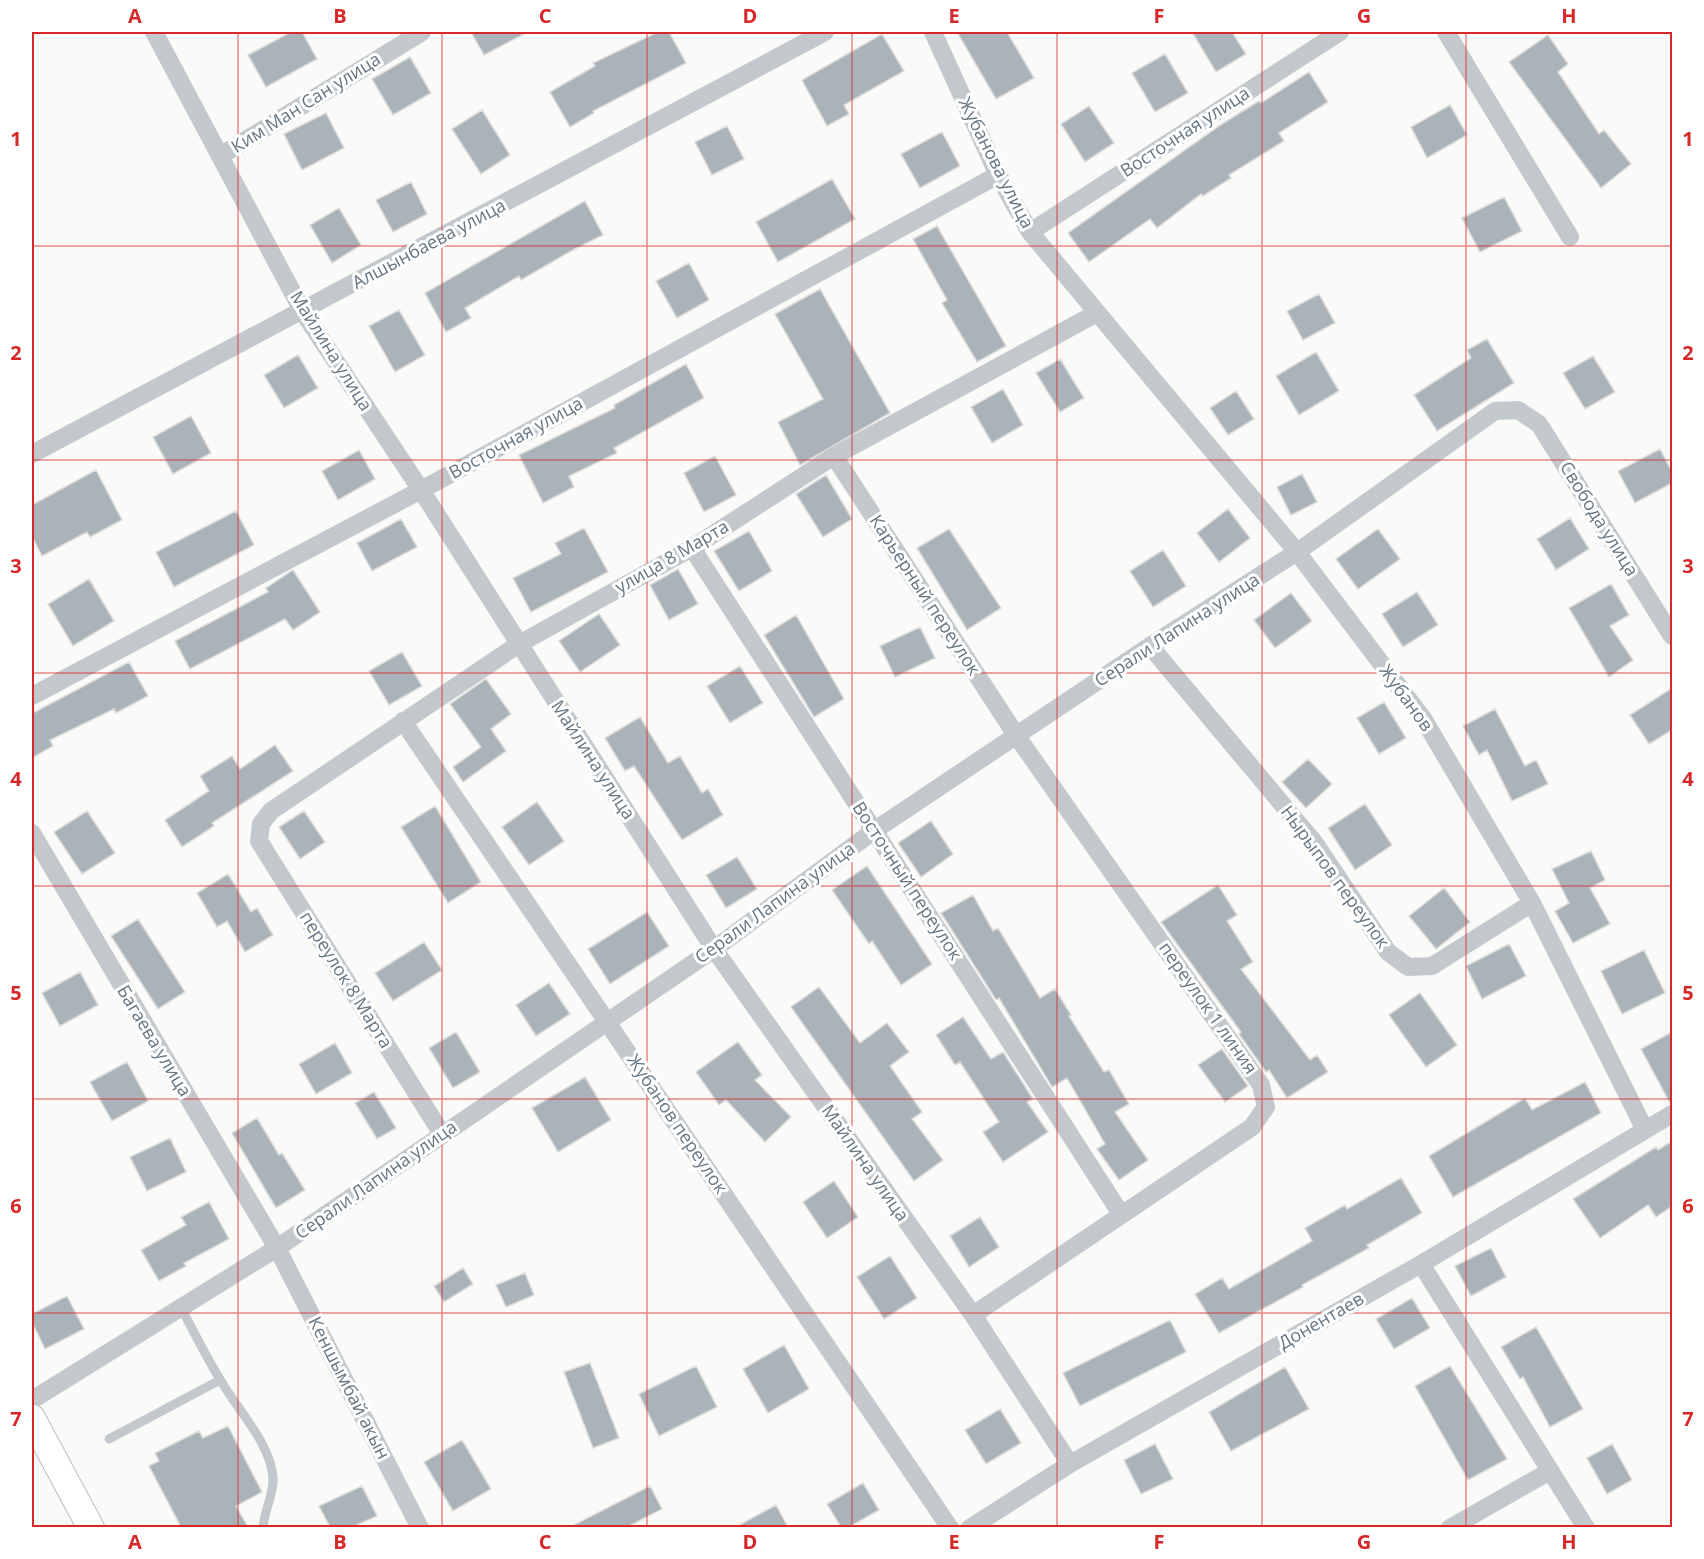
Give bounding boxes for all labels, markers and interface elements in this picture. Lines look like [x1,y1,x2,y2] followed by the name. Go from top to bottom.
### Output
[128,2,142,29] text: A
[333,2,347,29] text: B
[539,2,552,29] text: C
[743,2,757,29] text: D
[948,2,960,29] text: E
[1154,2,1164,29] text: F
[1357,2,1371,29] text: G
[1561,2,1577,29] text: H
[226,46,385,158] street label: Ким Ман Сан улица
[1115,80,1254,182] street label: Восточная улица
[953,93,1040,232] street label: Жубанова улица
[10,125,22,152] text: 1
[1682,125,1694,152] text: 1
[348,192,510,294] street label: Алшынбаева улица
[285,286,378,415] street label: Майлина улица
[10,339,22,366] text: 2
[1682,339,1694,366] text: 2
[444,390,587,484] street label: Восточная улица
[1555,457,1645,580] street label: Свобода улица
[865,510,987,680] street label: Карьерный переулок
[610,514,733,598] street label: улица 8 Марта
[10,552,22,579] text: 3
[1682,552,1694,579] text: 3
[1089,567,1264,692] street label: Серали Лапина улица
[1374,659,1439,736] street label: Жубанов
[546,695,641,824] street label: Майлина улица
[10,765,22,792] text: 4
[1682,765,1694,792] text: 4
[848,797,969,965] street label: Восточный переулок
[1276,800,1396,953] street label: Нырыпов переулок
[690,836,859,968] street label: Серали Лапина улица
[295,906,399,1052] street label: переулок 8 Марта
[1154,937,1263,1078] street label: переулок 1 линия
[10,979,22,1006] text: 5
[1682,979,1694,1006] text: 5
[112,980,198,1101] street label: Багаева улица
[622,1049,734,1199] street label: Жубанов переулок
[817,1099,915,1226] street label: Майлина улица
[290,1114,461,1244] street label: Серали Лапина улица
[10,1192,22,1219] text: 6
[1682,1192,1694,1219] text: 6
[1273,1286,1368,1354] street label: Донентаев
[304,1312,396,1463] street label: Кеншымбай акын
[10,1405,22,1432] text: 7
[1682,1405,1694,1432] text: 7
[128,1528,142,1555] text: A
[333,1528,347,1555] text: B
[539,1528,552,1555] text: C
[743,1528,757,1555] text: D
[948,1528,960,1555] text: E
[1154,1528,1164,1555] text: F
[1357,1528,1371,1555] text: G
[1561,1528,1577,1555] text: H

